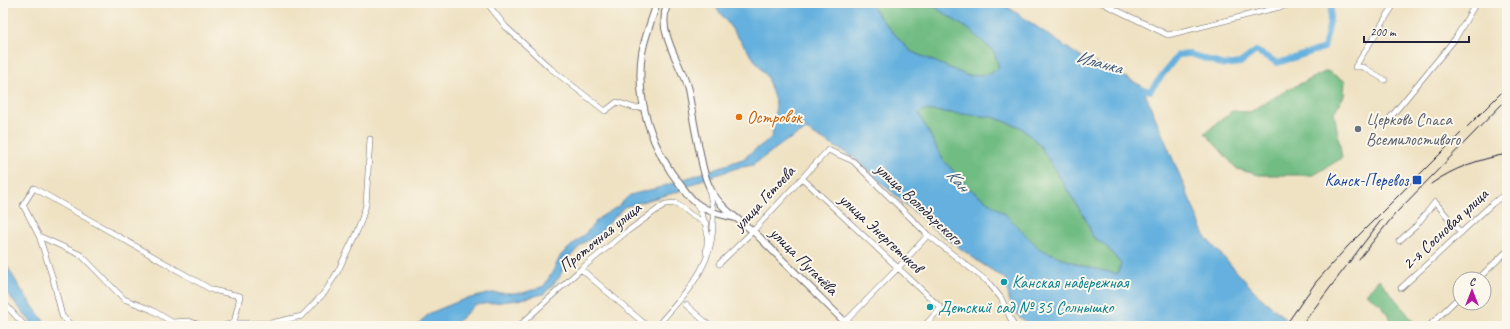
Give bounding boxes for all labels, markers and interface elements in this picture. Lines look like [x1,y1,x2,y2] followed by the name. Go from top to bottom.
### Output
[1364,18,1469,44] scale bar
[1370,24,1397,40] text: 200 m
[1074,45,1126,79] water label: Иланка
[747,107,803,128] place label: Островок
[1366,109,1461,150] place label: Церковь Спаса Всемилостивого
[734,112,744,122] marker: Островок
[1353,124,1363,134] marker: Церковь Спаса Всемилостивого
[870,158,968,251] street label: улица Володарского
[728,160,800,236] street label: улица Гетоева
[942,164,976,198] water label: Кан
[1325,170,1409,191] place label: Канск-Перевоз
[1411,174,1423,186] marker: Канск-Перевоз
[1398,183,1493,274] street label: 2-я Сосновая улица
[834,188,930,279] street label: улица Энергетиков
[555,196,647,277] street label: Проточная улица
[765,222,844,301] street label: улица Пугачёва
[1452,271,1492,311] north arrow
[1012,272,1130,293] place label: Канская набережная
[1469,274,1476,288] text: С
[999,277,1009,287] marker: Канская набережная
[938,297,1114,318] place label: Детский сад № 35 Солнышко
[925,302,935,312] marker: Детский сад № 35 Солнышко

